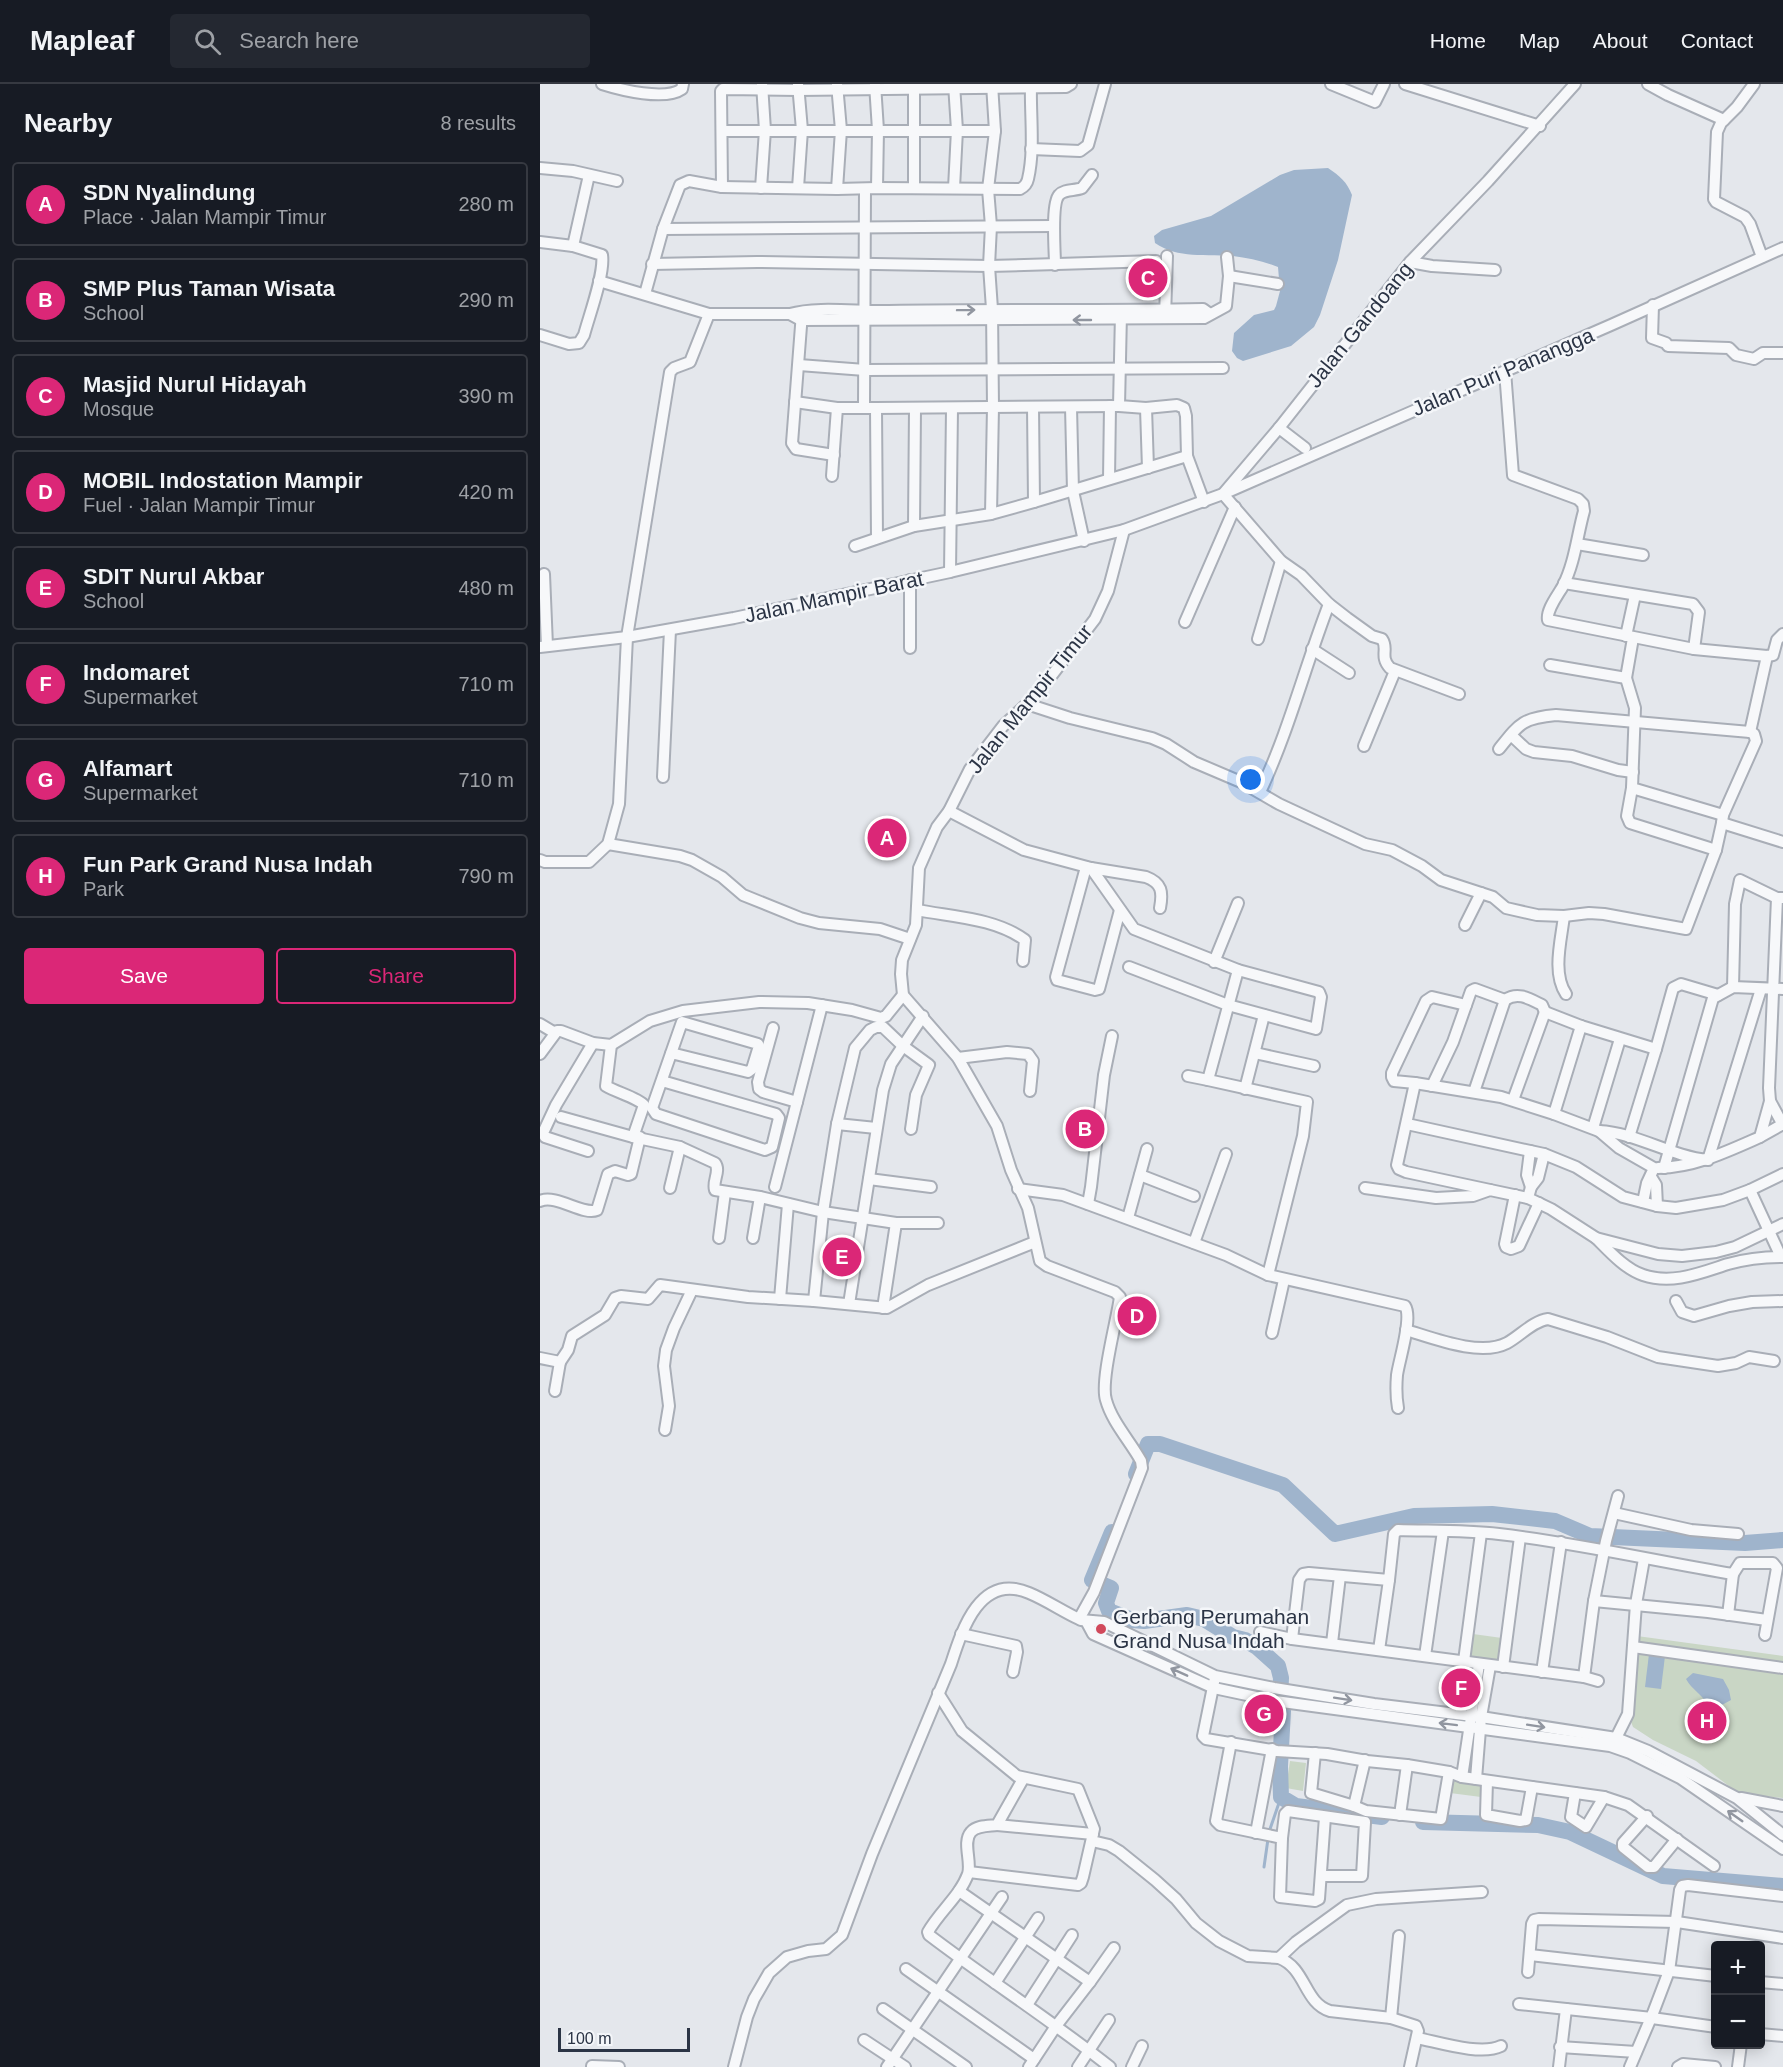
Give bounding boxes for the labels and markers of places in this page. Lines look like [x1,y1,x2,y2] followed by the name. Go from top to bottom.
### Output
[1128,256,1168,300] pin: C
[868,816,906,861] pin: A
[1066,1106,1104,1152] pin: B
[822,1234,862,1280] pin: E
[1118,1294,1156,1338] pin: D
[1113,1605,1309,1652] place label: Gerbang Perumahan Grand Nusa Indah
[1094,1622,1108,1636] marker: Gerbang Perumahan Grand Nusa Indah
[1442,1666,1480,1710] pin: F
[1244,1692,1284,1736] pin: G
[1688,1698,1726,1744] pin: H

